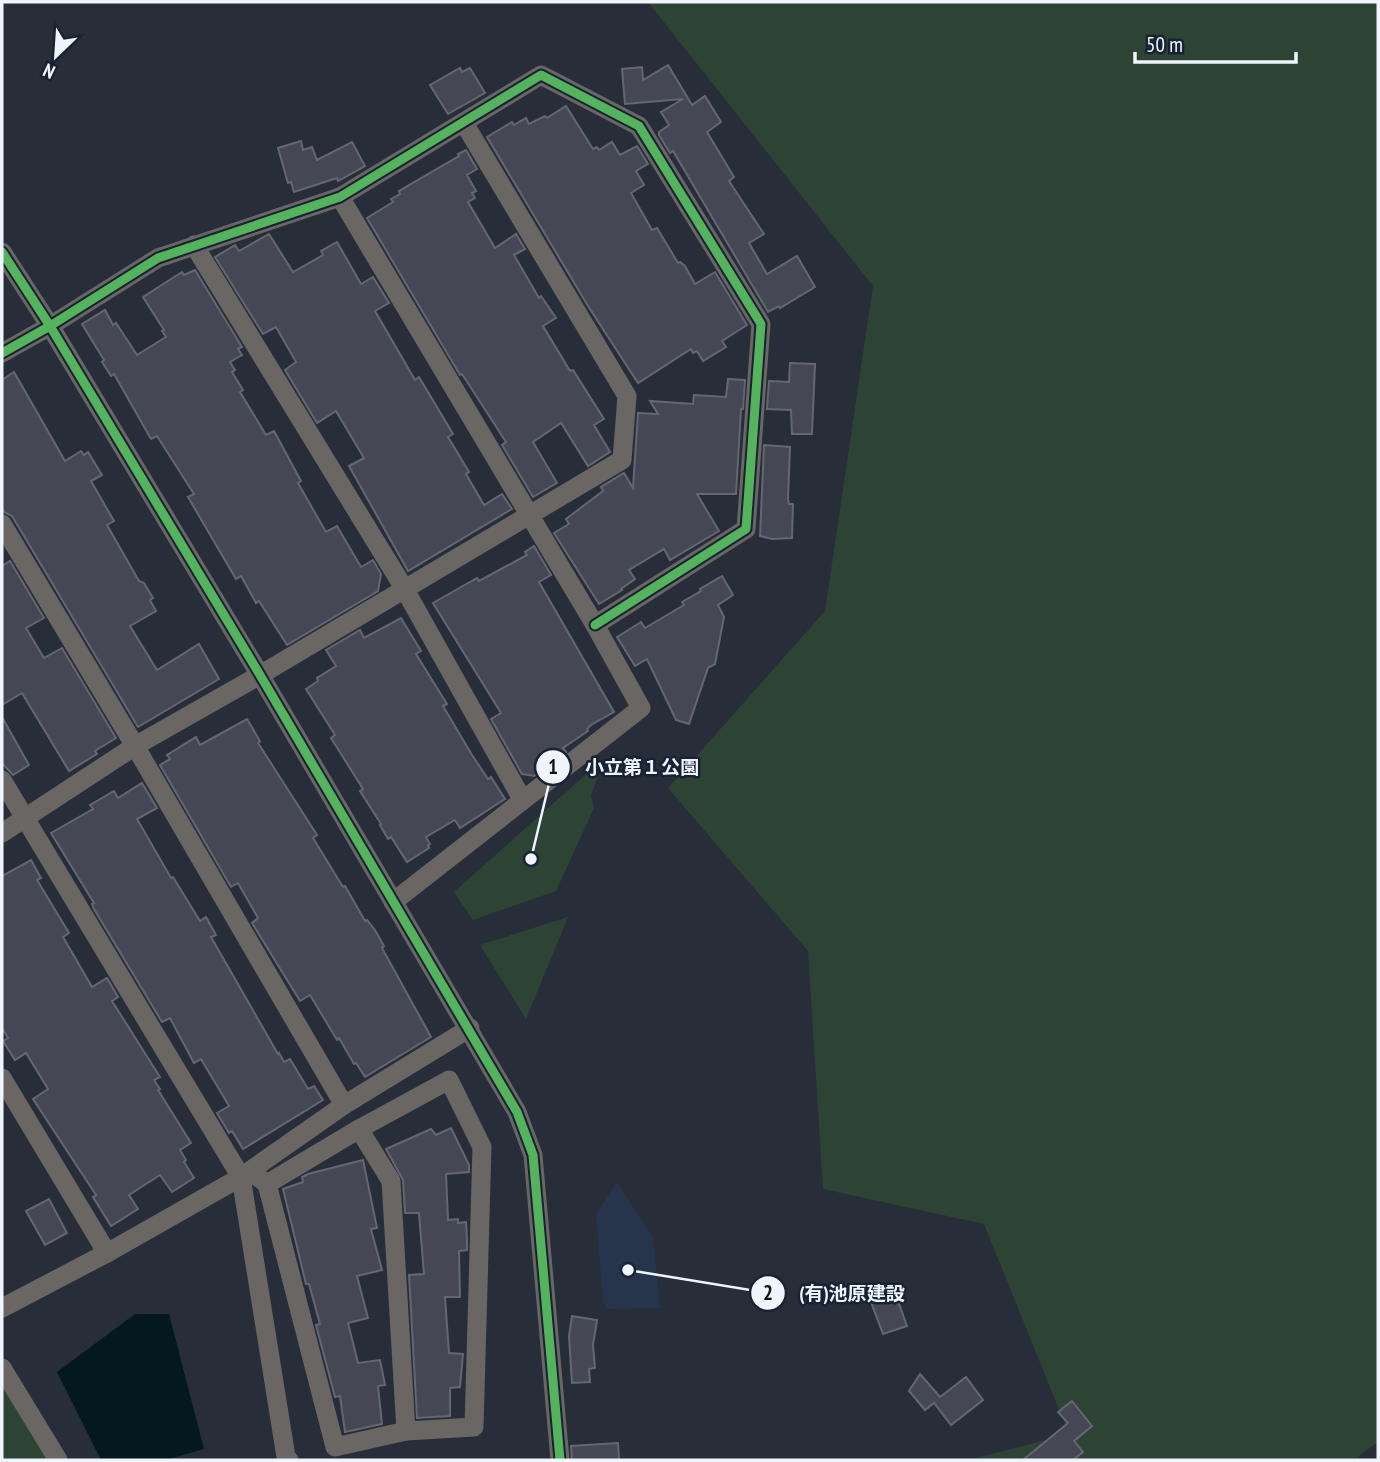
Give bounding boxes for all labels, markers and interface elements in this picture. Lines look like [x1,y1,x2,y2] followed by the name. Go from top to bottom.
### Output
[21,21,91,91] north arrow
[1135,21,1296,65] scale bar
[1146,31,1183,58] text: 50 m
[39,58,59,84] text: N
[536,747,713,787] callout: 小立第１公園
[548,753,558,780] text: 1
[585,755,699,779] text: 小立第１公園
[750,1273,919,1313] callout: (有)池原建設
[763,1279,773,1306] text: 2
[799,1281,905,1305] text: (有)池原建設

